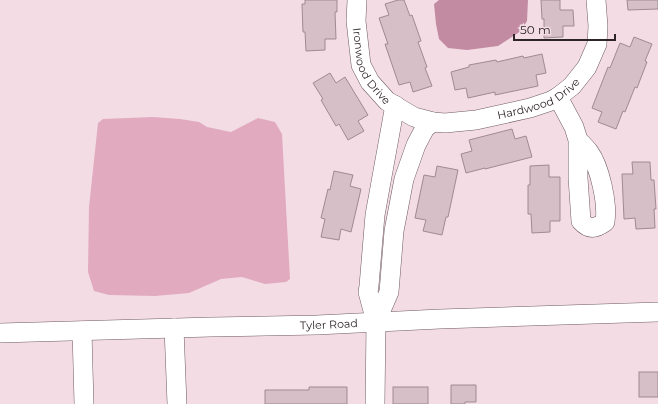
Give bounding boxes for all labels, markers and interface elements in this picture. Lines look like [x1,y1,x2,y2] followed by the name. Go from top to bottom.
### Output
[514,16,615,42] scale bar
[520,22,551,37] text: 50 m
[350,27,394,108] street label: Ironwood Drive
[496,75,583,122] street label: Hardwood Drive
[300,316,358,332] street label: Tyler Road

